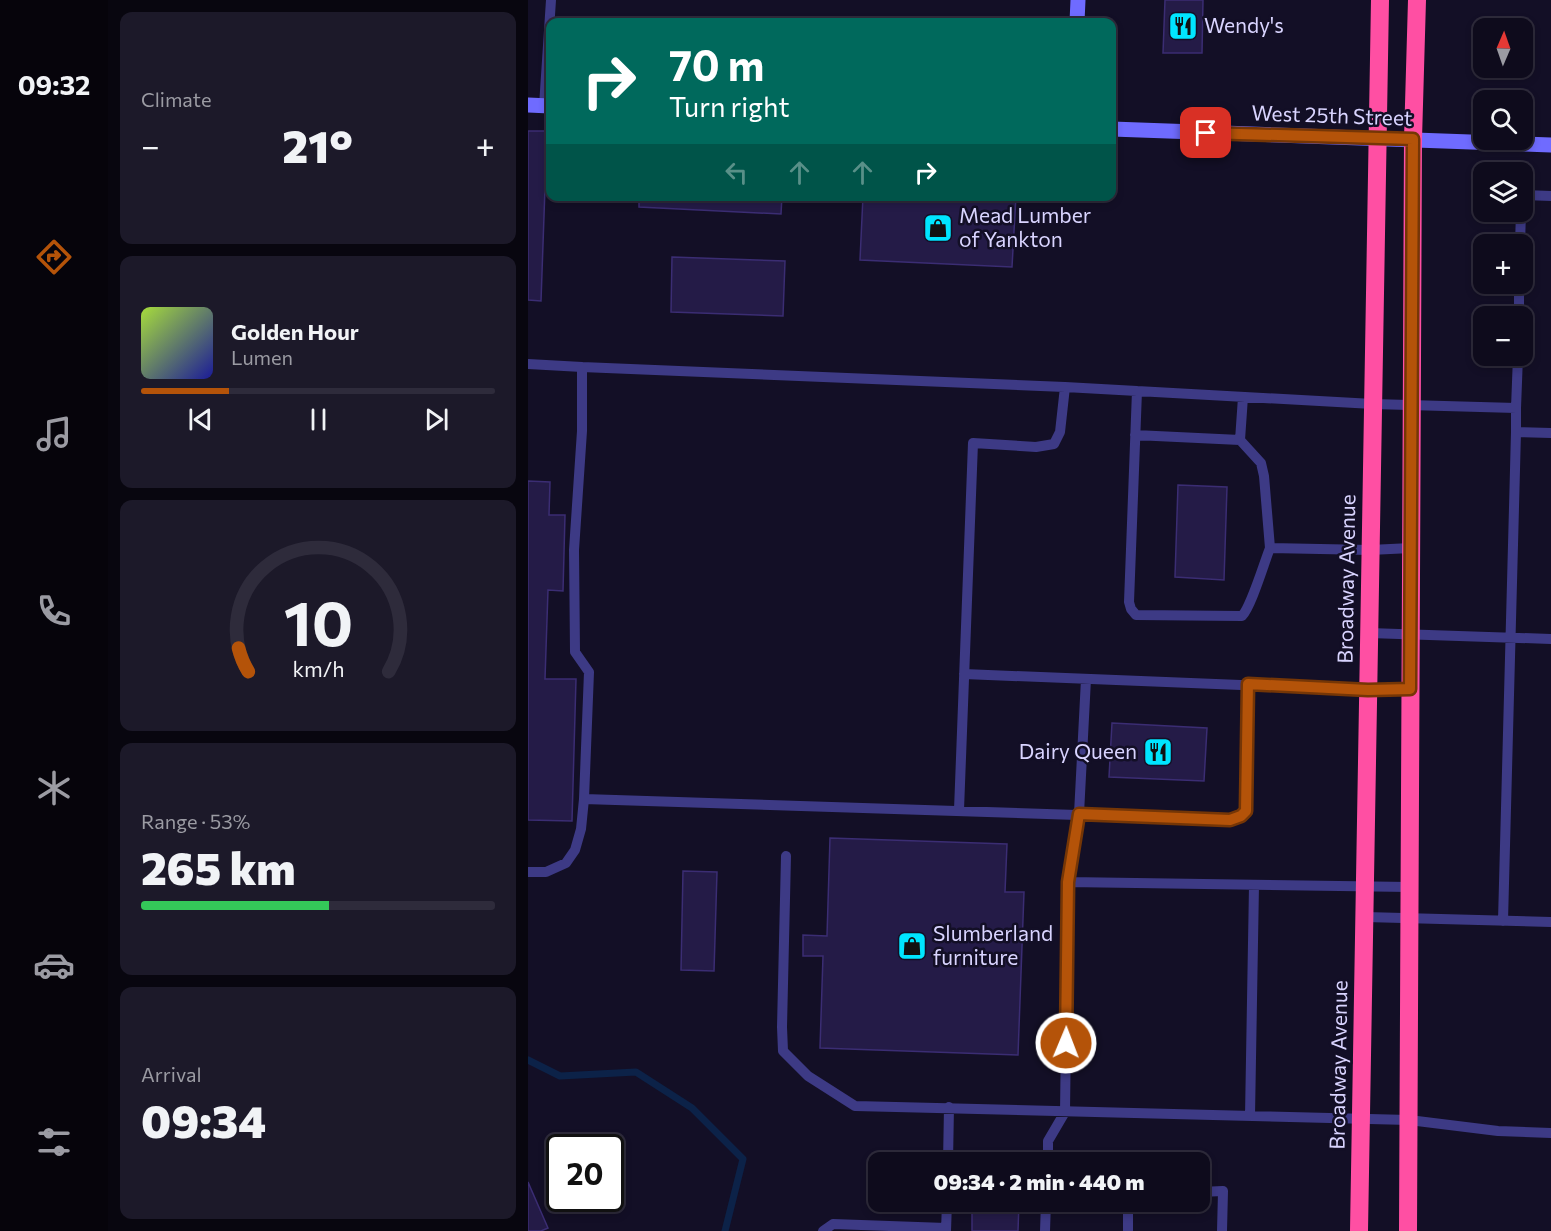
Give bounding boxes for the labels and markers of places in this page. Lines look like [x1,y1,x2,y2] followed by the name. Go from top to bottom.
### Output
[1167,10,1199,42] restaurant icon: Wendy's
[1204,12,1284,37] place label: Wendy's
[1180,107,1231,158] pin
[959,202,1091,251] place label: Mead Lumber of Yankton
[922,212,954,244] shop icon: Mead Lumber of Yankton
[1142,736,1174,768] restaurant icon: Dairy Queen
[1019,738,1137,763] place label: Dairy Queen
[933,920,1053,969] place label: Slumberland furniture
[896,930,928,962] shop icon: Slumberland furniture

